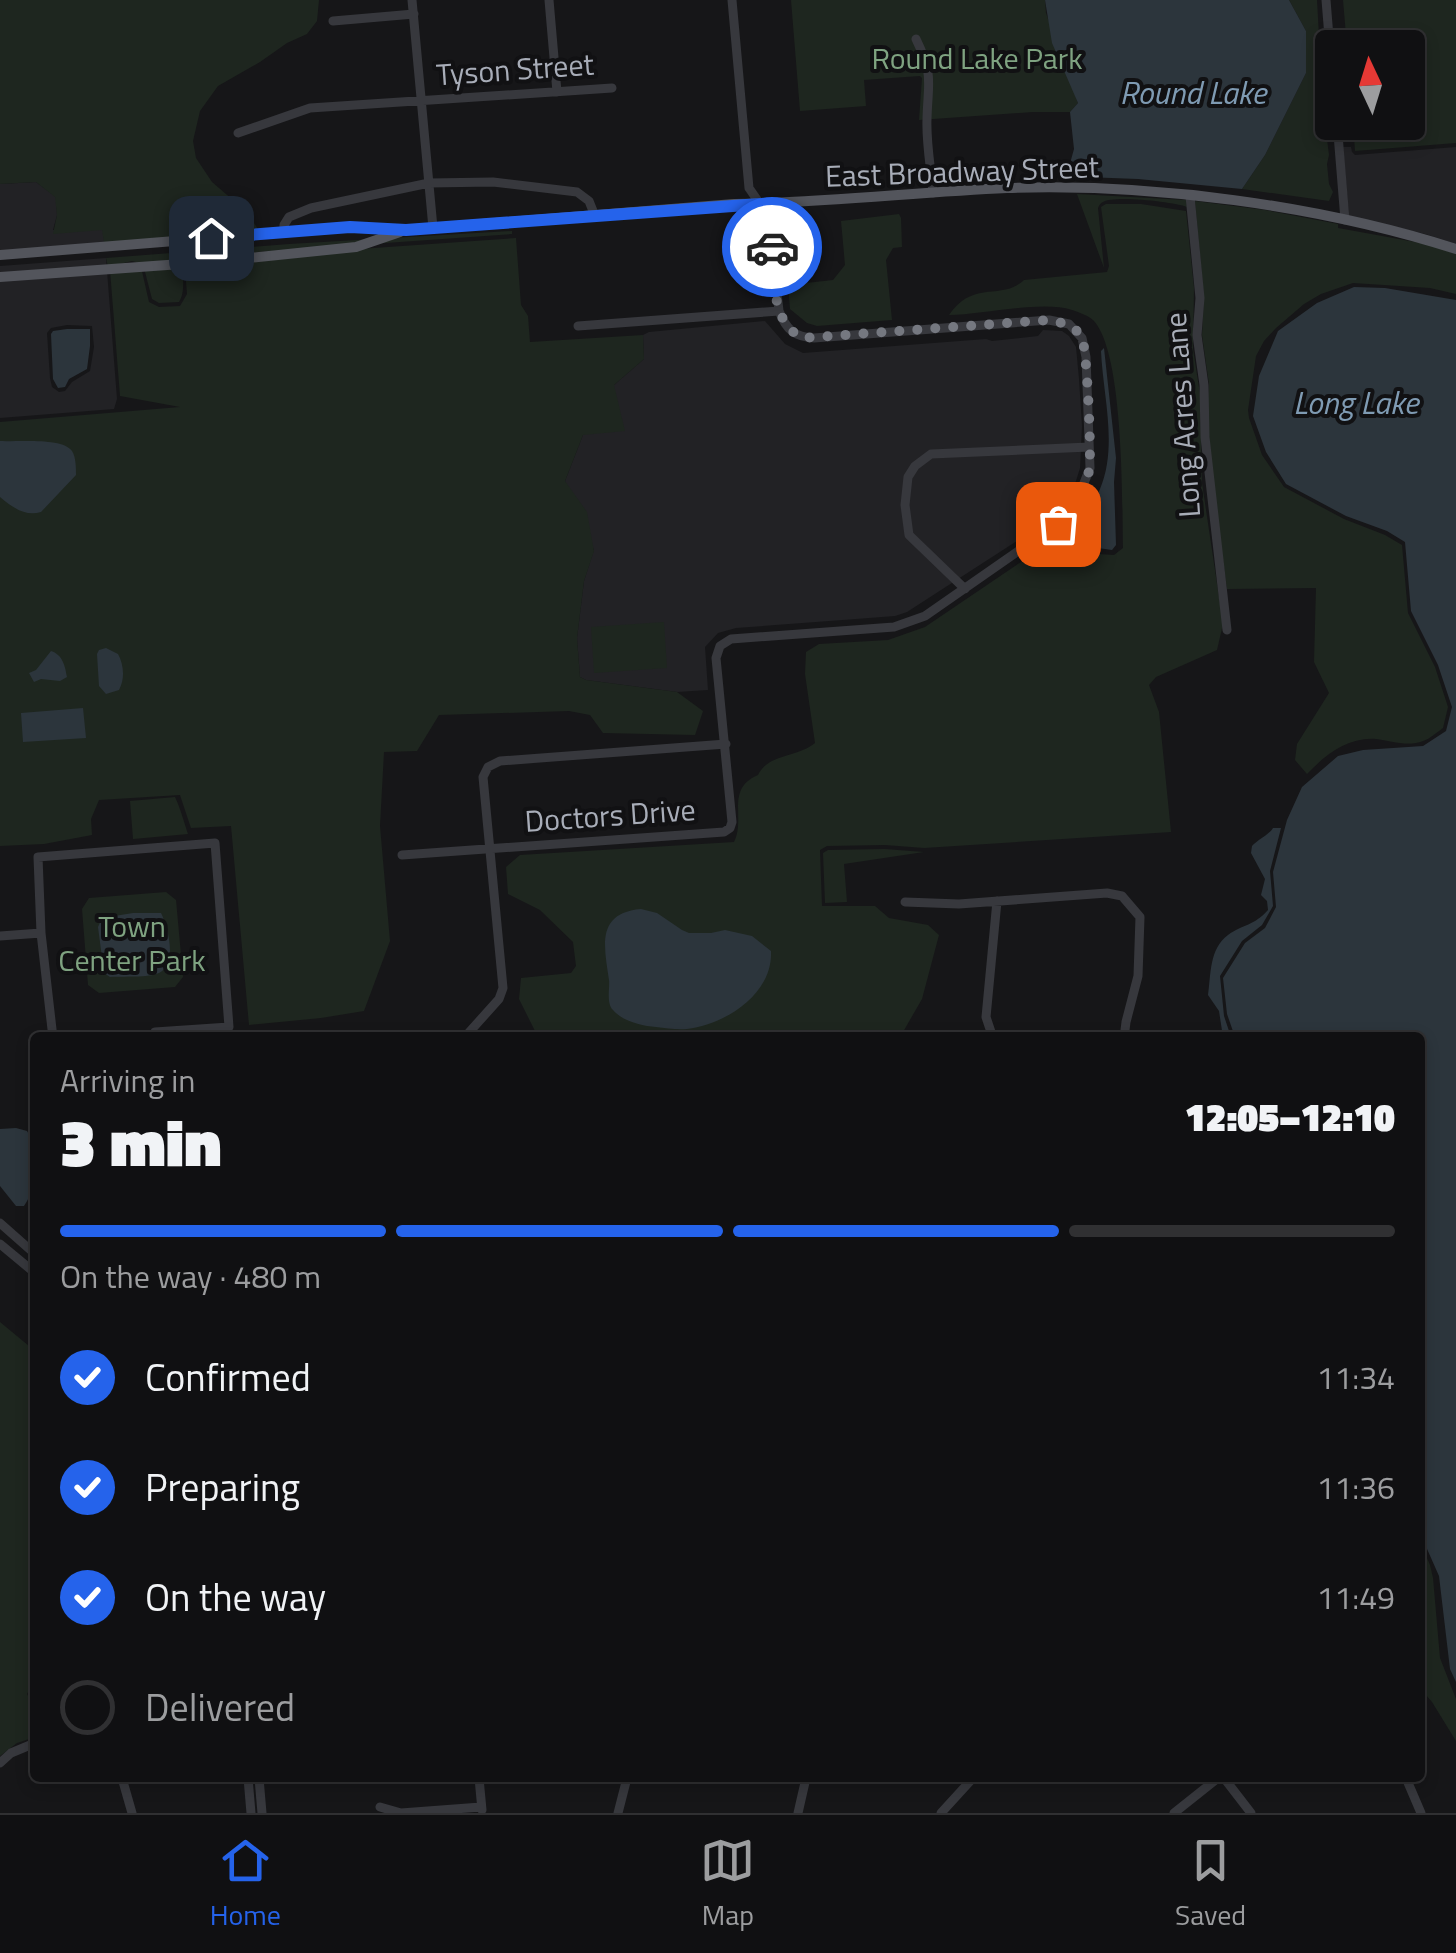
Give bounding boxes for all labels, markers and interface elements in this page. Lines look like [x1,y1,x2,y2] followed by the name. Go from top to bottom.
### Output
[1315,30,1425,140] north arrow
[1315,30,1425,140] map controls
[871,35,1083,81] park label: Round Lake Park
[435,41,596,97] street label: Tyson Street
[1120,68,1269,116] water label: Round Lake
[824,143,1100,199] street label: East Broadway Street
[169,196,254,281] pin
[722,197,822,297] courier
[184,211,239,266] icon: home
[745,220,800,275] icon: car
[1152,311,1212,519] street label: Long Acres Lane
[1293,378,1421,426] water label: Long Lake
[1016,482,1101,567] pin
[1031,497,1086,552] icon: bag
[523,786,697,844] street label: Doctors Drive
[58,903,206,983] park label: Town Center Park
[60,1056,196,1104] text: Arriving in
[1185,1088,1395,1146] text: 12:05–12:10
[60,1092,221,1191] text: 3 min
[60,1252,321,1300] text: On the way · 480 m
[145,1348,311,1406] text: Confirmed
[60,1350,115,1405] icon: check
[1316,1353,1395,1401] text: 11:34
[145,1458,300,1516] text: Preparing
[60,1460,115,1515] icon: check
[1316,1463,1395,1511] text: 11:36
[145,1568,326,1626] text: On the way
[60,1570,115,1625] icon: check
[1316,1573,1395,1621] text: 11:49
[145,1678,295,1736] text: Delivered
[210,1833,281,1936] tab: Home
[700,1833,755,1936] tab: Map
[1175,1833,1246,1936] tab: Saved

